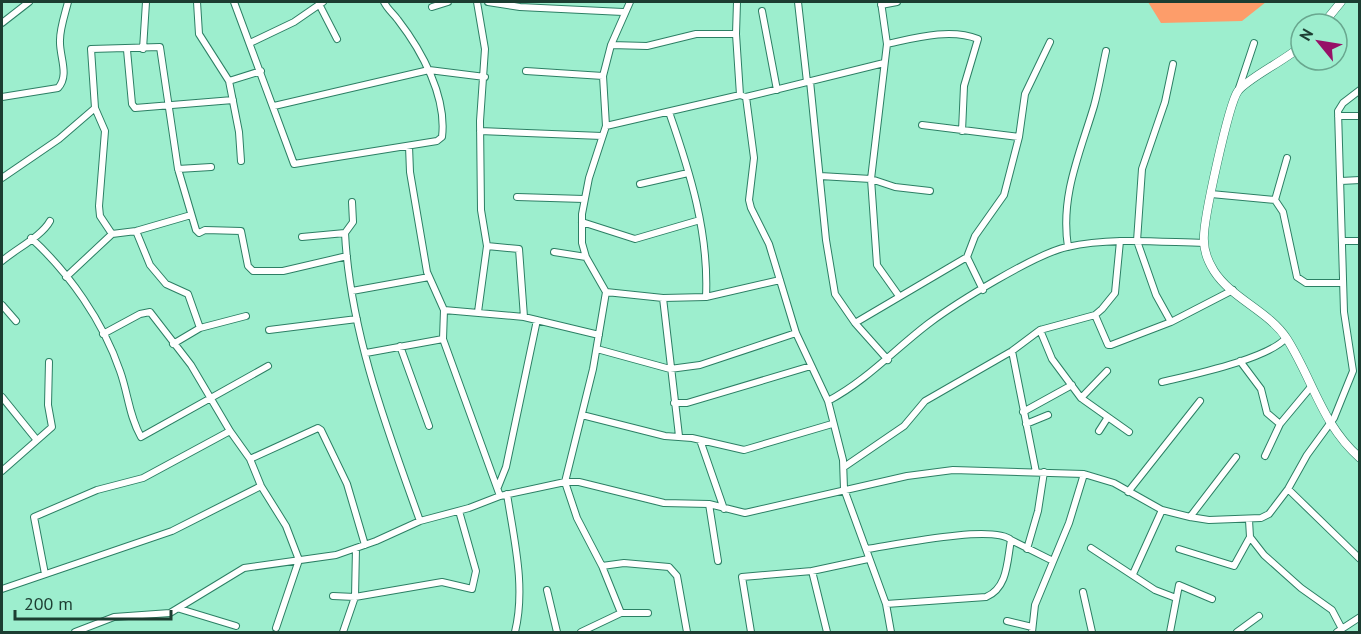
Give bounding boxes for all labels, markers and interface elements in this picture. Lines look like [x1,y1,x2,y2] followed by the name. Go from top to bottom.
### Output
[1289,12,1349,72] north arrow
[1295,25,1317,44] text: N
[15,583,171,621] scale bar
[24,592,73,615] text: 200 m

